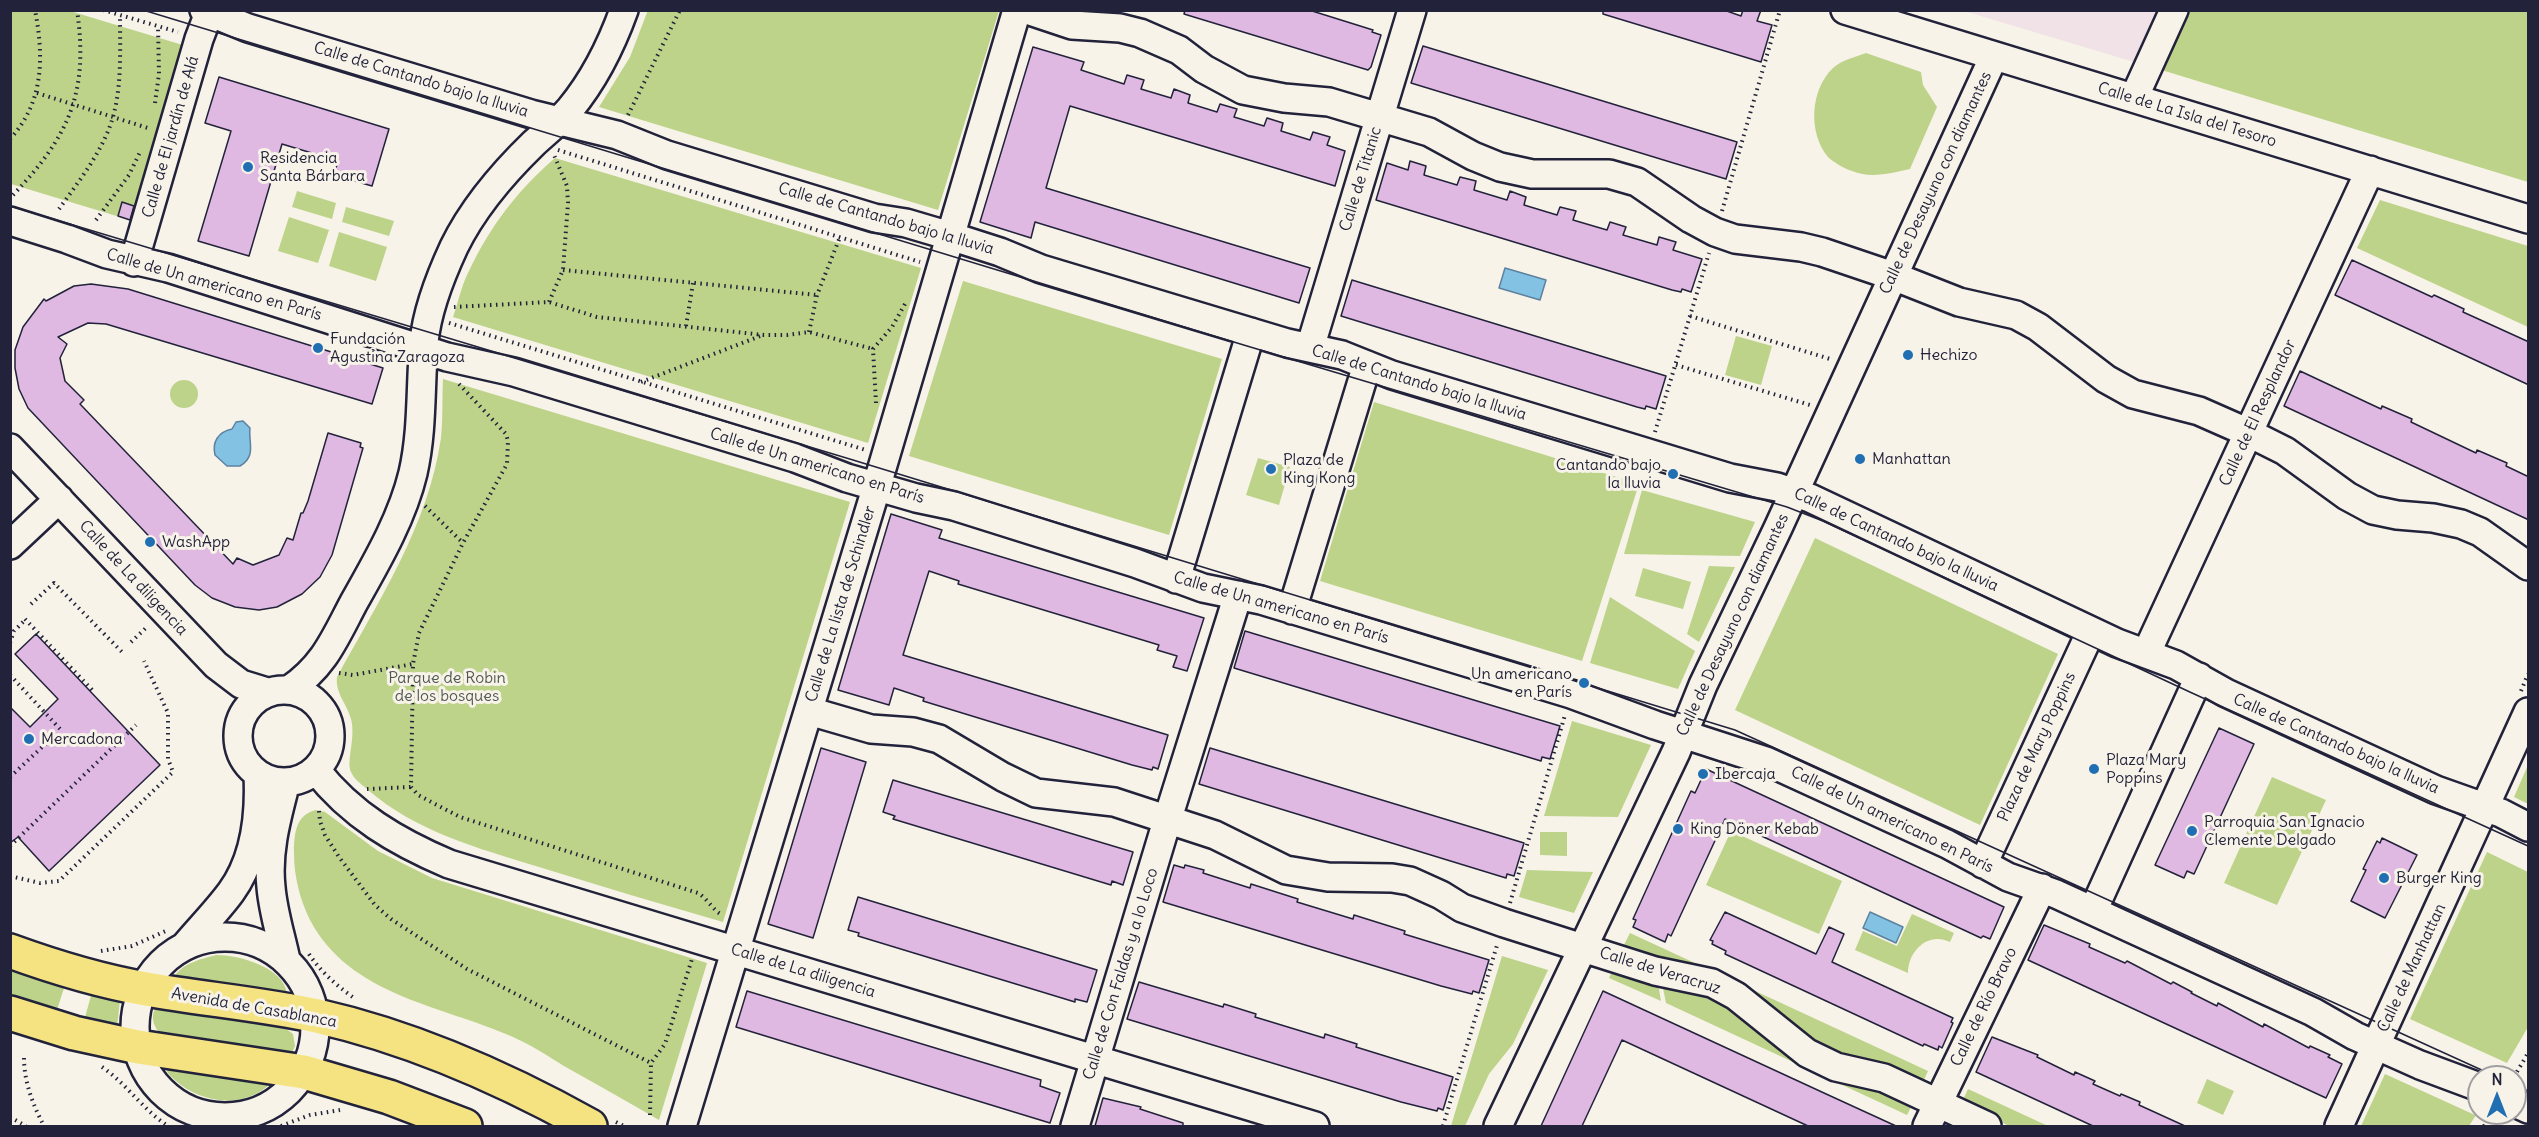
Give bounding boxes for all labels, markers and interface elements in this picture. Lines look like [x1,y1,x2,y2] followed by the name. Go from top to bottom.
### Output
[311,38,531,122] street label: Calle de Cantando bajo la lluvia
[139,54,203,220] street label: Calle de El jardín de Alá
[1876,69,1996,297] street label: Calle de Desayuno con diamantes
[2095,79,2279,151] street label: Calle de La Isla del Tesoro
[1336,124,1386,234] street label: Calle de Titanic
[260,148,365,186] place label: Residencia Santa Bárbara
[241,160,255,174] marker: Residencia Santa Bárbara
[776,179,996,259] street label: Calle de Cantando bajo la lluvia
[104,245,324,325] street label: Calle de Un americano en París
[330,329,465,367] place label: Fundación Agustina Zaragoza
[2216,337,2300,489] street label: Calle de El Resplandor
[311,341,325,355] marker: Fundación Agustina Zaragoza
[1309,341,1529,425] street label: Calle de Cantando bajo la lluvia
[1920,345,1977,365] place label: Hechizo
[1901,348,1915,362] marker: Hechizo
[707,424,927,508] street label: Calle de Un americano en París
[1872,449,1951,469] place label: Manhattan
[1283,450,1355,488] place label: Plaza de King Kong
[1853,452,1867,466] marker: Manhattan
[1556,455,1661,493] place label: Cantando bajo la lluvia
[1264,462,1278,476] marker: Plaza de King Kong
[1666,467,1680,481] marker: Cantando bajo la lluvia
[1791,484,2001,596] street label: Calle de Cantando bajo la lluvia
[802,504,880,704] street label: Calle de La lista de Schindler
[1673,511,1793,739] street label: Calle de Desayuno con diamantes
[75,517,191,639] street label: Calle de La diligencia
[162,532,230,552] place label: WashApp
[143,535,157,549] marker: WashApp
[1171,568,1391,648] street label: Calle de Un americano en París
[1471,664,1572,702] place label: Un americano en París
[388,668,506,706] park label: Parque de Robin de los bosques
[1994,669,2080,825] street label: Plaza de Mary Poppins
[1577,676,1591,690] marker: Un americano en París
[2230,690,2442,798] street label: Calle de Cantando bajo la lluvia
[41,729,123,749] place label: Mercadona
[22,732,36,746] marker: Mercadona
[2106,750,2186,788] place label: Plaza Mary Poppins
[1787,762,1997,878] street label: Calle de Un americano en París
[2087,762,2101,776] marker: Plaza Mary Poppins
[1715,764,1776,784] place label: Ibercaja
[1696,767,1710,781] marker: Ibercaja
[2204,812,2365,850] place label: Parroquia San Ignacio Clemente Delgado
[1690,819,1819,839] place label: King Döner Kebab
[1671,822,1685,836] marker: King Döner Kebab
[2185,824,2199,838] marker: Parroquia San Ignacio Clemente Delgado
[1080,866,1162,1082] street label: Calle de Con Faldas y a lo Loco
[2396,868,2482,888] place label: Burger King
[2377,871,2391,885] marker: Burger King
[2374,901,2450,1035] street label: Calle de Manhattan
[728,940,878,1002] street label: Calle de La diligencia
[1597,943,1723,999] street label: Calle de Veracruz
[1947,944,2021,1070] street label: Calle de Río Bravo
[170,984,338,1032] street label: Avenida de Casablanca
[2467,1065,2527,1125] north arrow
[2491,1069,2503,1089] text: N

